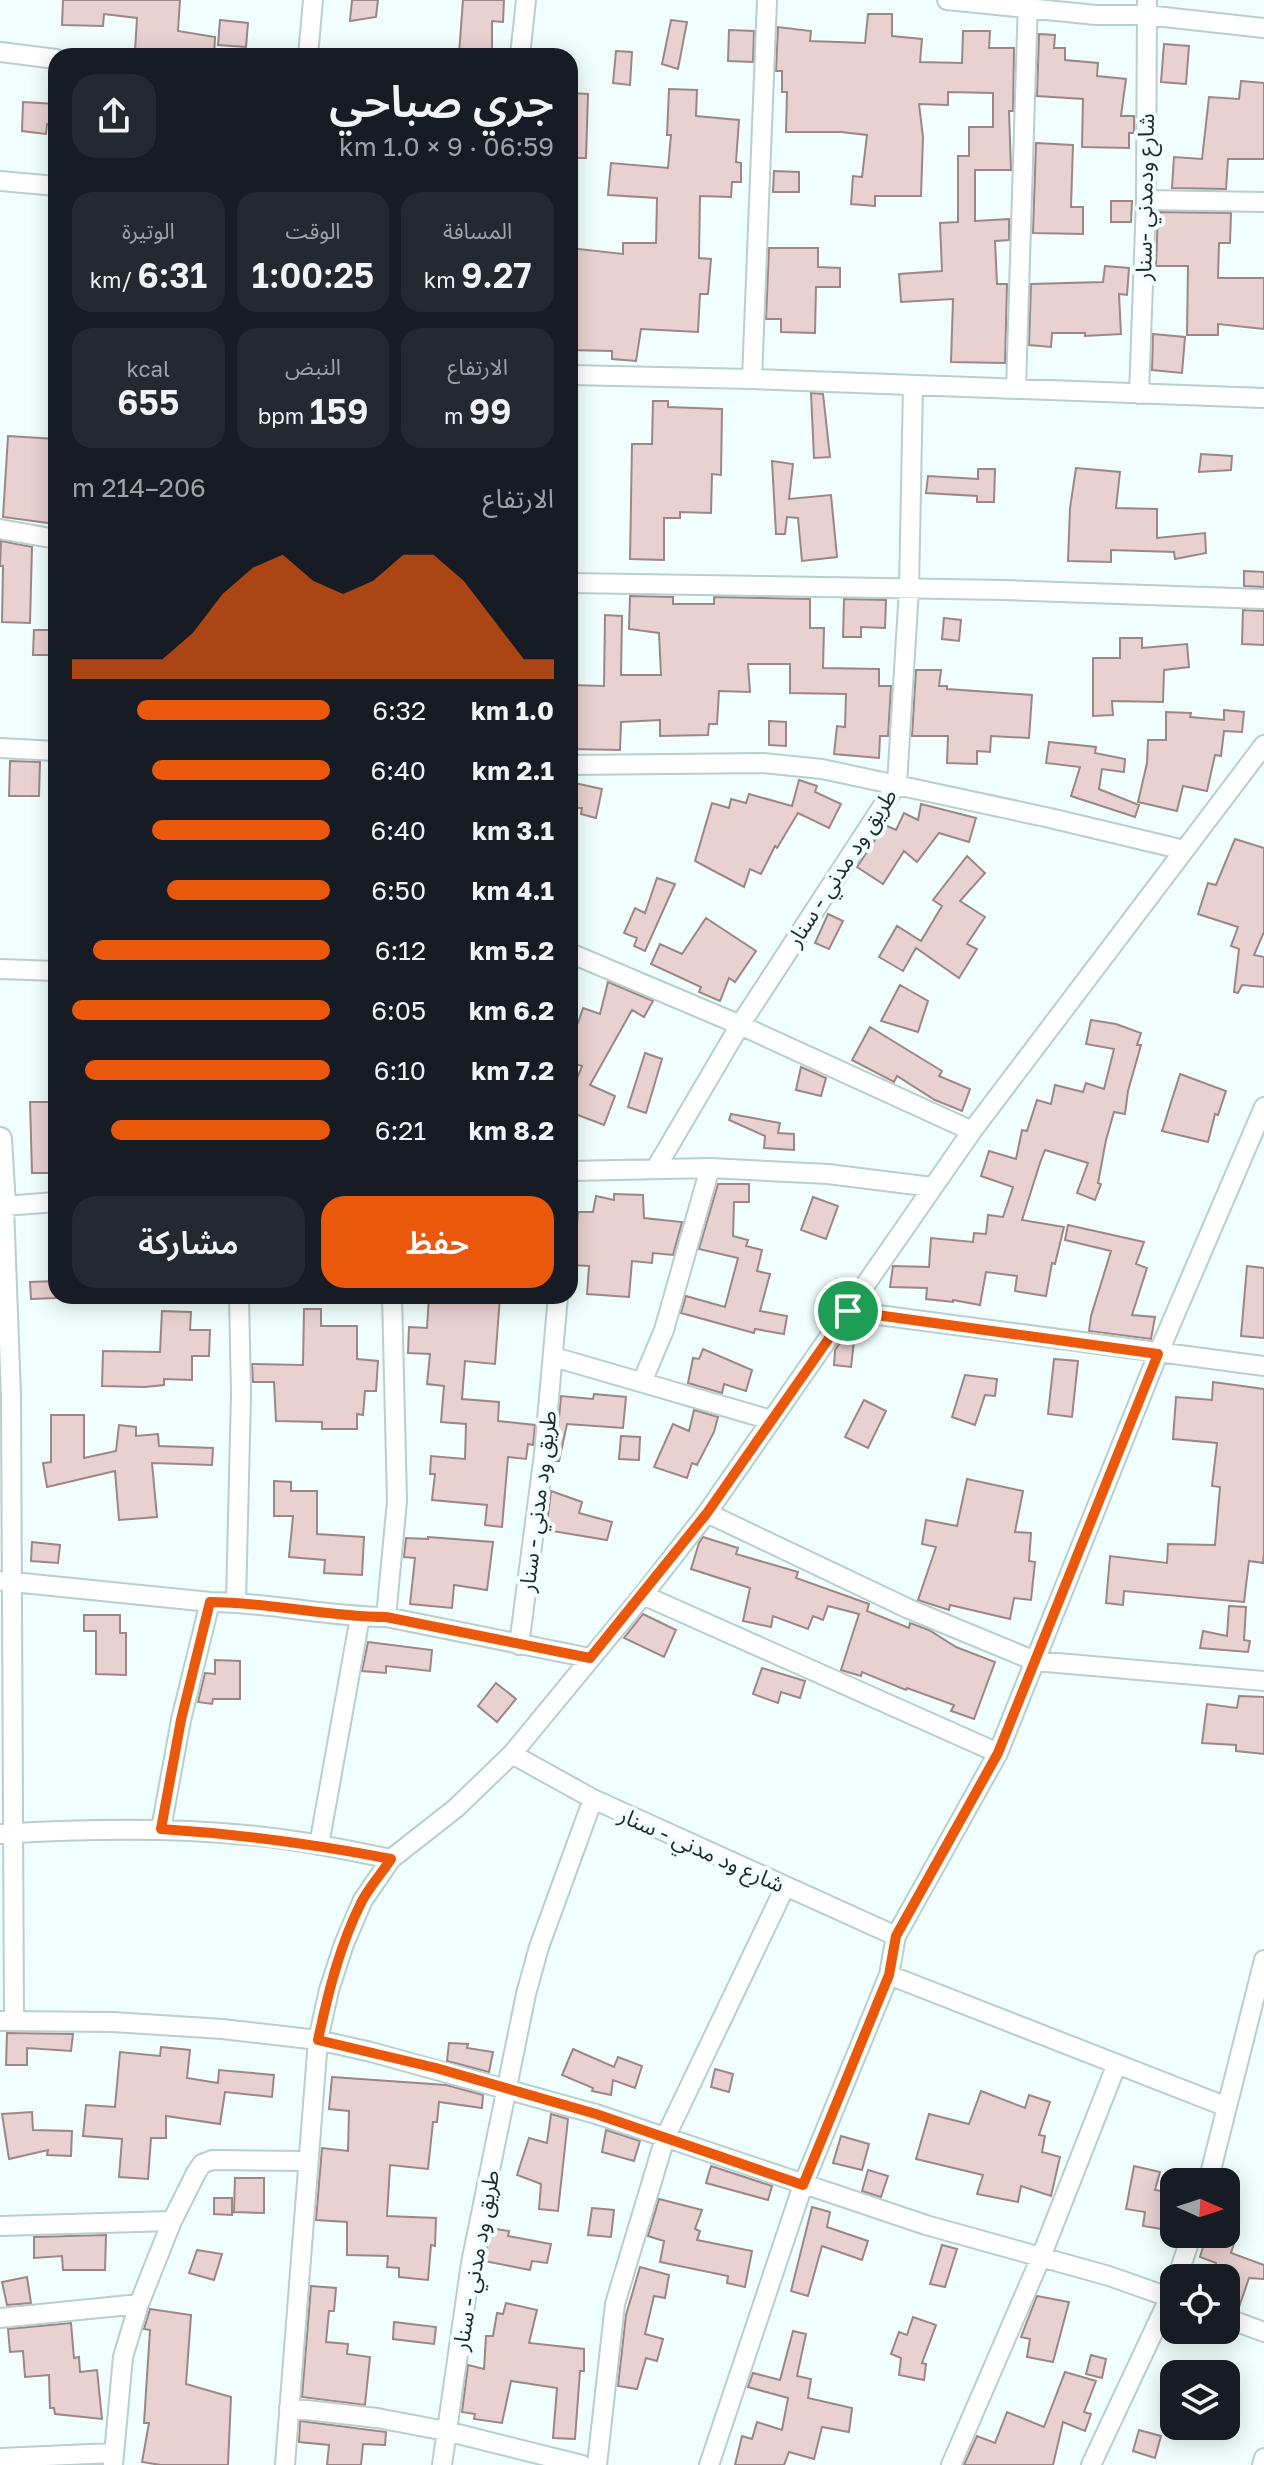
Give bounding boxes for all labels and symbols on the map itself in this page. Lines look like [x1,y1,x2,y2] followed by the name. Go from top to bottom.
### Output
[1129,113,1163,282] street label: شارع ودمدني -سنار
[779,783,905,954] street label: طريق ود مدني - سنار
[814,1277,882,1345] pin
[512,1409,566,1595] street label: طريق ود مدني - سنار
[613,1800,789,1901] street label: شارع ود مدني - سنار
[446,2168,508,2354] street label: طريق ود مدني - سنار
[1160,2168,1240,2248] north arrow

